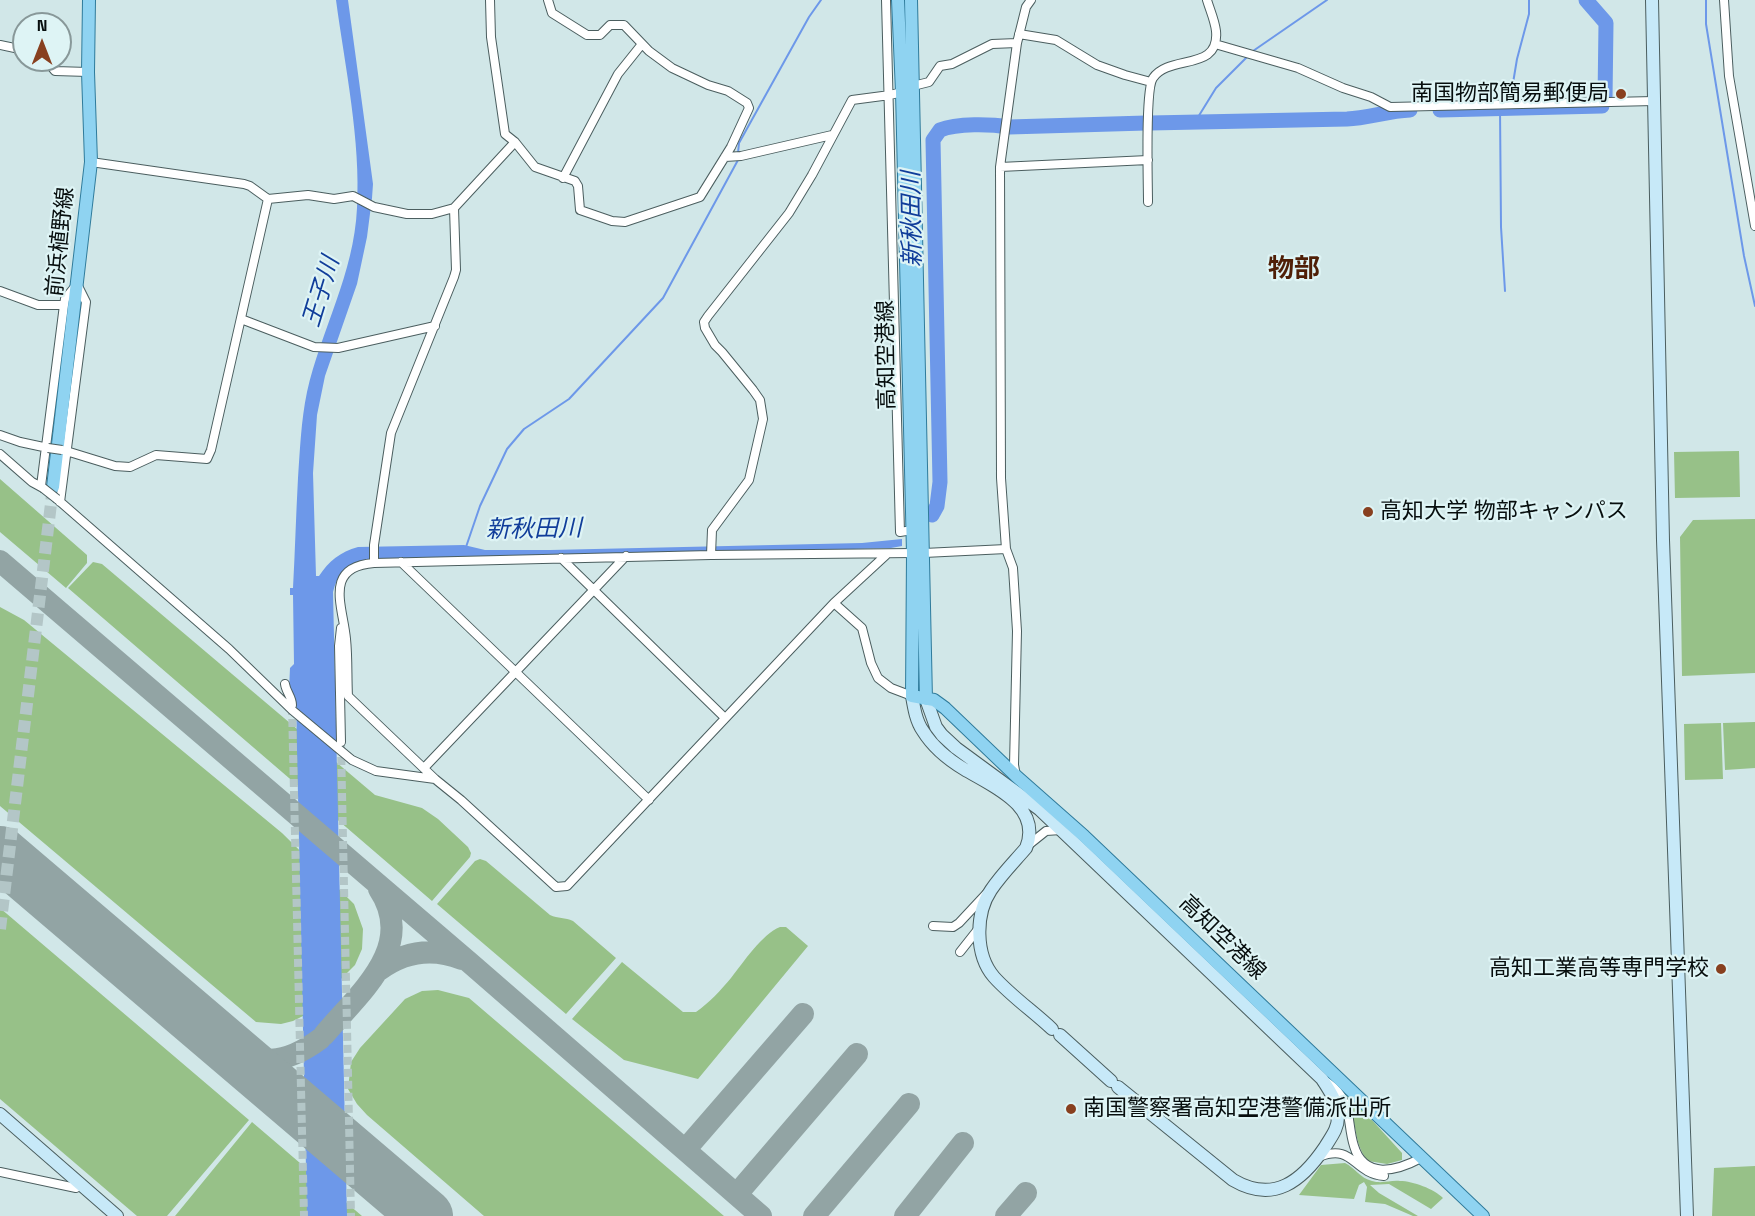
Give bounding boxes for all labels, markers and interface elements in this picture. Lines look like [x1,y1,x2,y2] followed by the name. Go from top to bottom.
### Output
[12,12,72,72] north arrow
[37,15,47,36] text: N
[1411,81,1609,107] place label: 南国物部簡易郵便局
[1614,87,1628,101] marker: 南国物部簡易郵便局
[898,171,928,267] water label: 新秋田川
[42,186,80,298] street label: 前浜植野線
[298,253,346,331] water label: 王子川
[1268,254,1320,286] district label: 物部
[873,300,901,410] street label: 高知空港線
[1380,499,1628,525] place label: 高知大学 物部キャンパス
[1361,505,1375,519] marker: 高知大学 物部キャンパス
[486,515,582,545] water label: 新秋田川
[1173,890,1271,986] street label: 高知空港線
[1489,956,1709,982] place label: 高知工業高等専門学校
[1714,962,1728,976] marker: 高知工業高等専門学校
[1083,1096,1391,1122] place label: 南国警察署高知空港警備派出所
[1064,1102,1078,1116] marker: 南国警察署高知空港警備派出所

